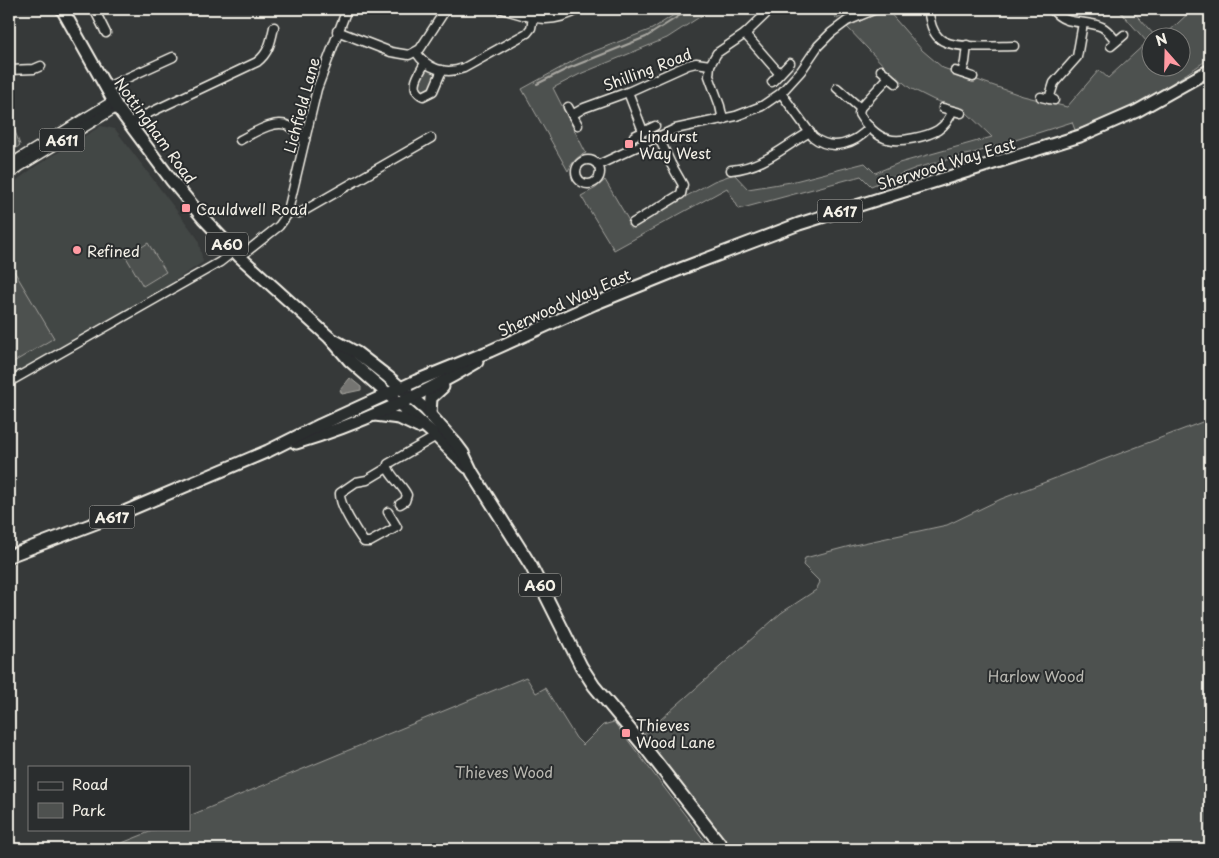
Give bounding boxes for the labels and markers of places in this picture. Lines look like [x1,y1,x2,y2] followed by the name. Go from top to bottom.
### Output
[639,124,711,164] place label: Lindurst Way West
[623,138,635,150] marker: Lindurst Way West
[196,197,308,220] place label: Cauldwell Road
[180,202,192,214] marker: Cauldwell Road
[87,239,140,262] place label: Refined
[71,244,83,256] marker: Refined
[636,713,715,753] place label: Thieves Wood Lane
[620,727,632,739] marker: Thieves Wood Lane

